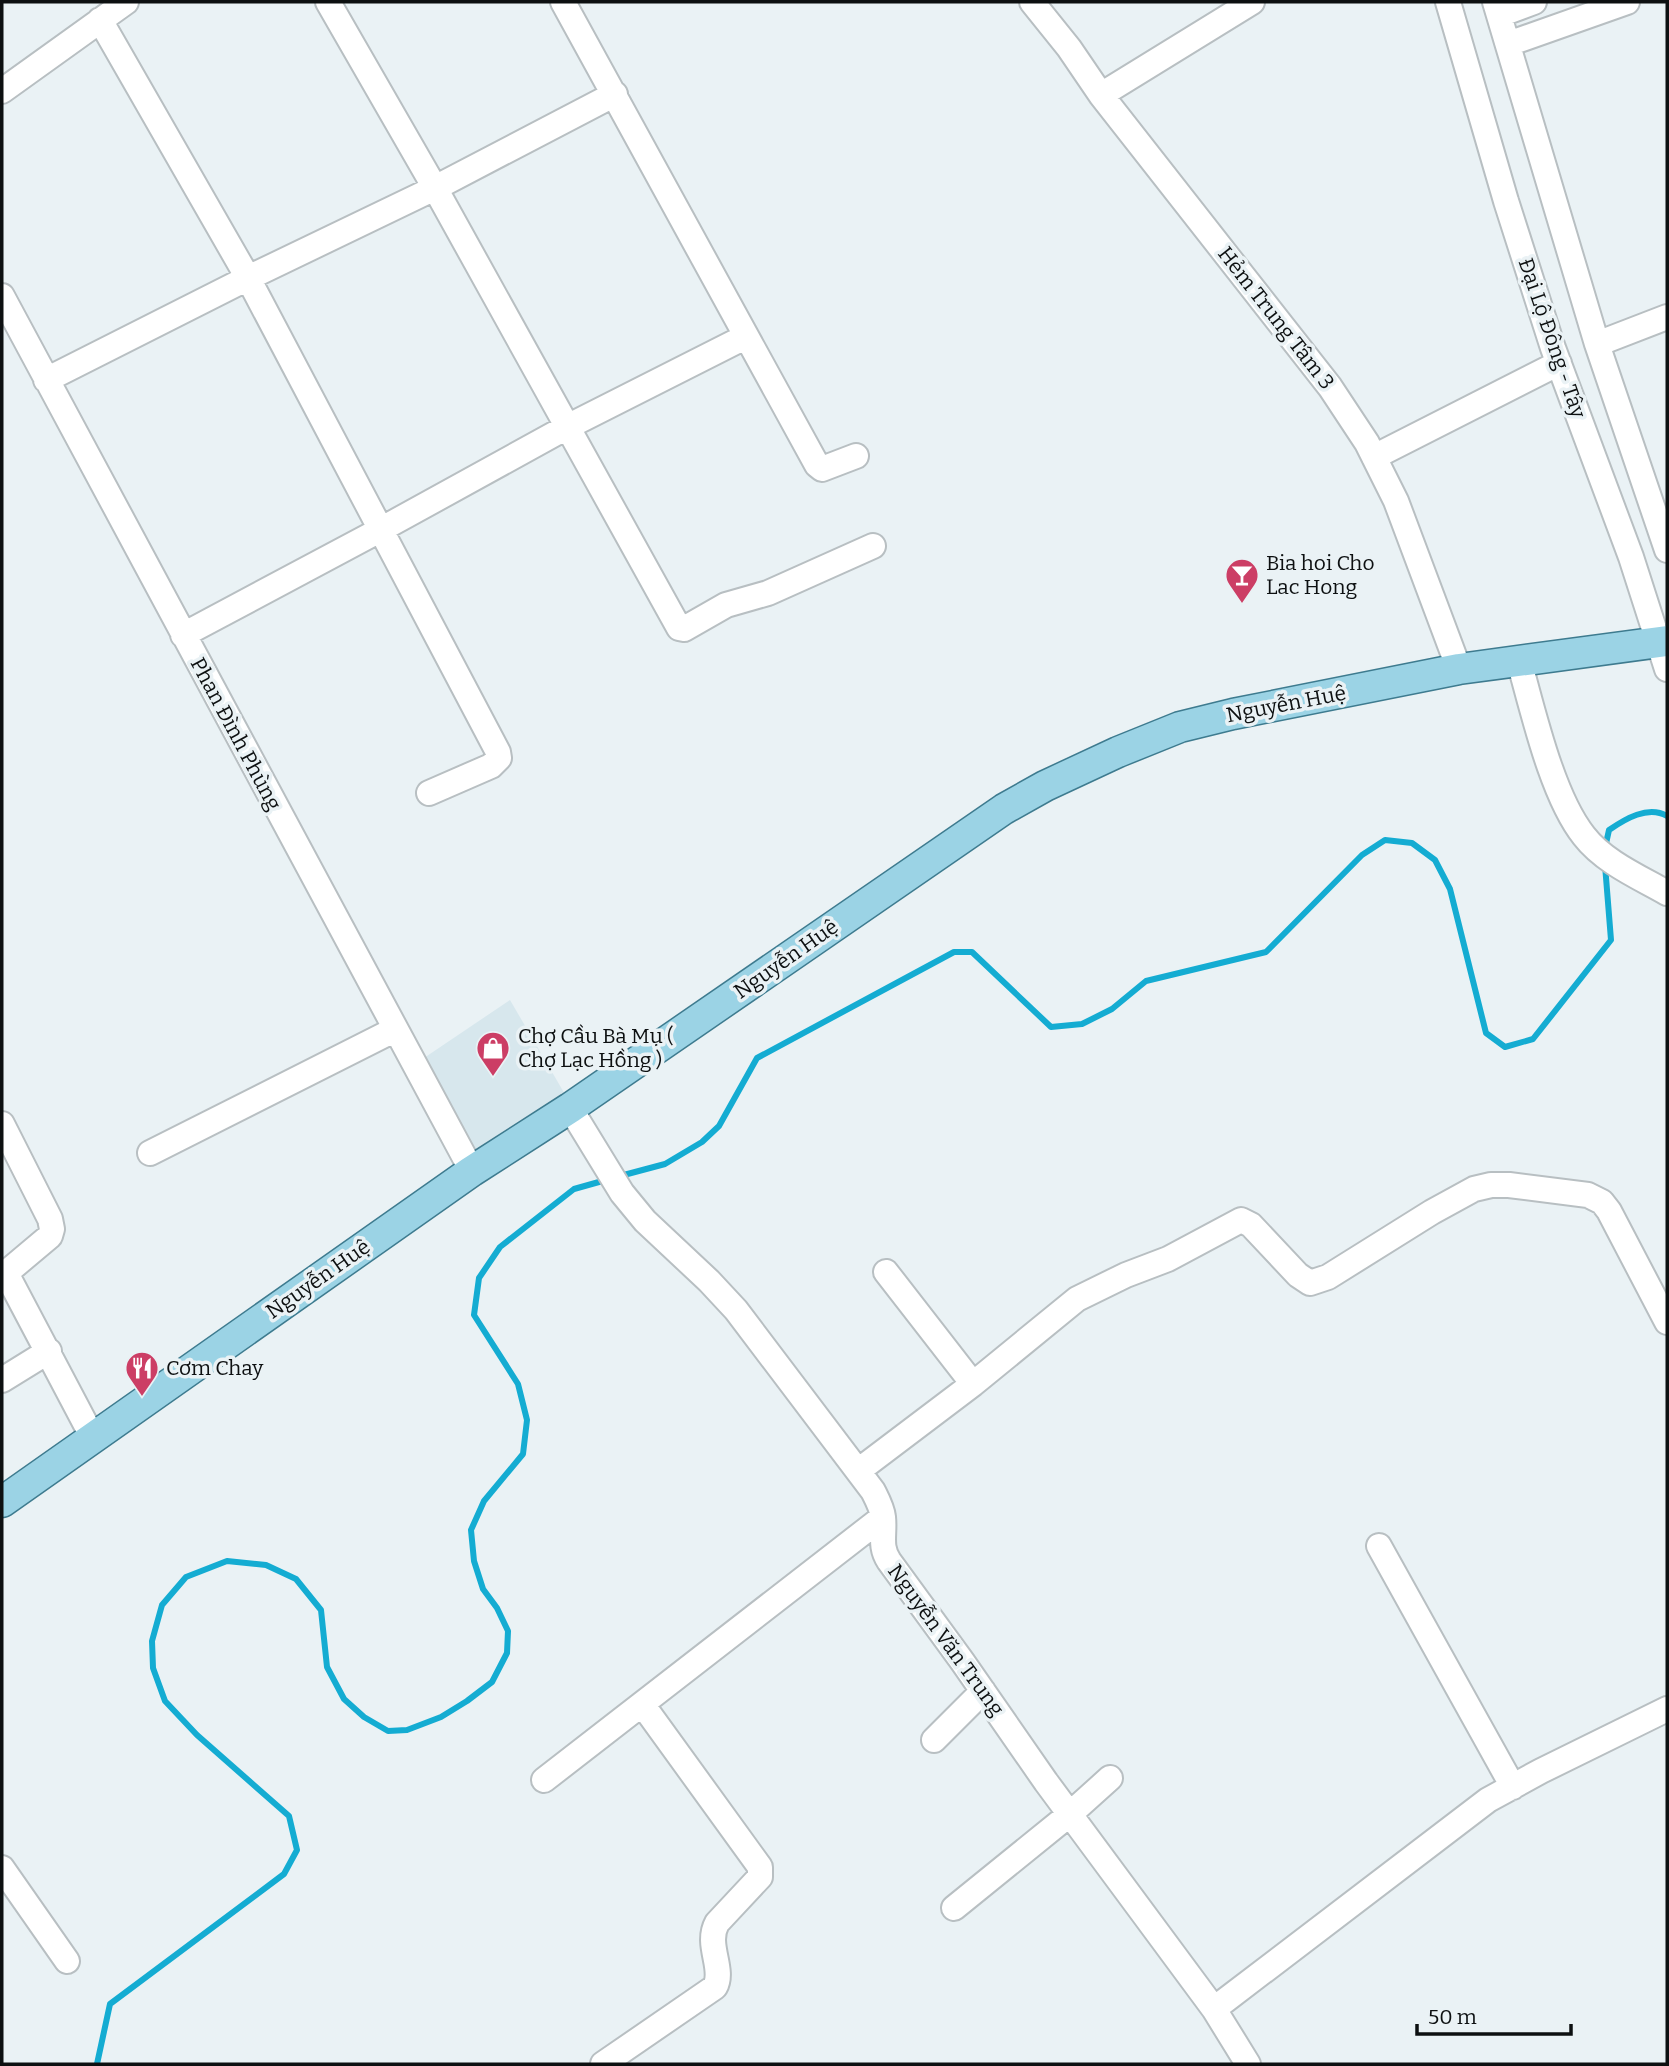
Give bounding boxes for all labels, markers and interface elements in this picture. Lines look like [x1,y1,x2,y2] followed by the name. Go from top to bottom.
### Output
[1212,241,1340,395] street label: Hẻm Trung Tâm 3
[1512,255,1592,422] street label: Đại Lộ Đông - Tây
[1266,550,1374,600] place label: Bia hoi Cho Lac Hong
[1223,556,1261,605] bar icon: Bia hoi Cho Lac Hong
[185,653,287,815] street label: Phan Đình Phùng
[1224,680,1348,728] street label: Nguyễn Huệ
[729,913,843,1005] street label: Nguyễn Huệ
[518,1023,674,1073] place label: Chợ Cầu Bà Mụ ( Chợ Lạc Hồng )
[474,1029,512,1078] shop icon: Chợ Cầu Bà Mụ ( Chợ Lạc Hồng )
[261,1233,375,1325] street label: Nguyễn Huệ
[123,1349,161,1398] restaurant icon: Cơm Chay
[166,1355,264,1381] place label: Cơm Chay
[882,1559,1010,1721] street label: Nguyễn Văn Trung
[1417,1993,1571,2037] scale bar
[1428,2004,1477,2030] text: 50 m

